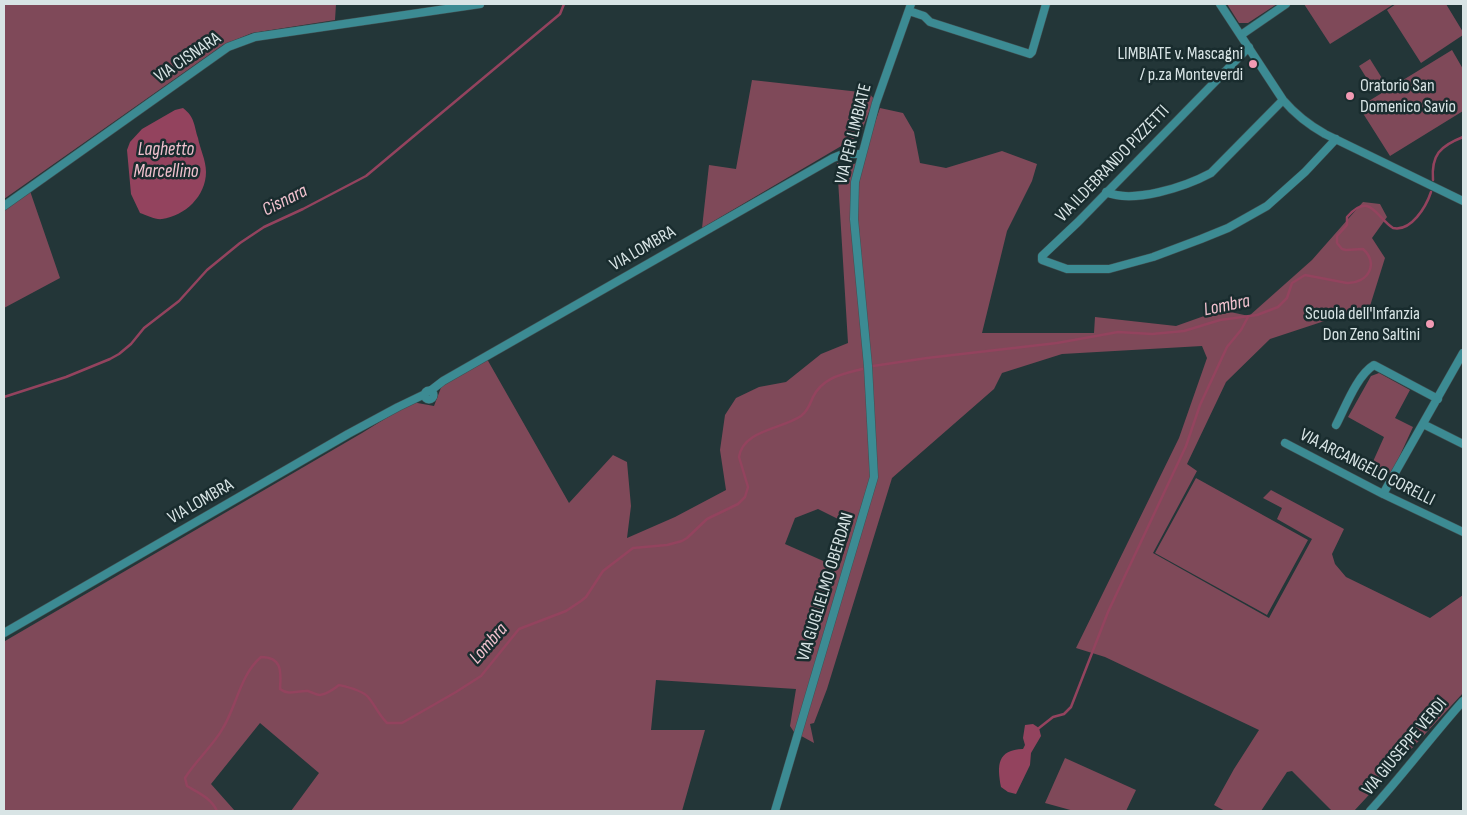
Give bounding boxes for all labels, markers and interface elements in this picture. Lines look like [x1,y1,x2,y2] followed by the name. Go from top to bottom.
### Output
[151,28,225,88] street label: VIA CISNARA
[1117,43,1243,86] place label: LIMBIATE v. Mascagni / p.za Monteverdi
[1247,58,1259,70] marker: LIMBIATE v. Mascagni / p.za Monteverdi
[1360,75,1456,118] place label: Oratorio San Domenico Savio
[831,82,877,186] street label: VIA PER LIMBIATE
[1344,90,1356,102] marker: Oratorio San Domenico Savio
[1052,101,1174,227] street label: VIA ILDEBRANDO PIZZETTI
[133,139,199,183] water label: Laghetto Marcellino
[259,180,311,222] water label: Cisnara
[606,222,680,276] street label: VIA LOMBRA
[1202,290,1252,322] water label: Lombra
[1305,303,1420,346] place label: Scuola dell'Infanzia Don Zeno Saltini
[1424,318,1436,330] marker: Scuola dell'Infanzia Don Zeno Saltini
[1296,425,1438,511] street label: VIA ARCANGELO CORELLI
[164,475,238,529] street label: VIA LOMBRA
[793,510,859,664] street label: VIA GUGLIELMO OBERDAN
[465,619,513,669] water label: Lombra
[1358,694,1452,800] street label: VIA GIUSEPPE VERDI

